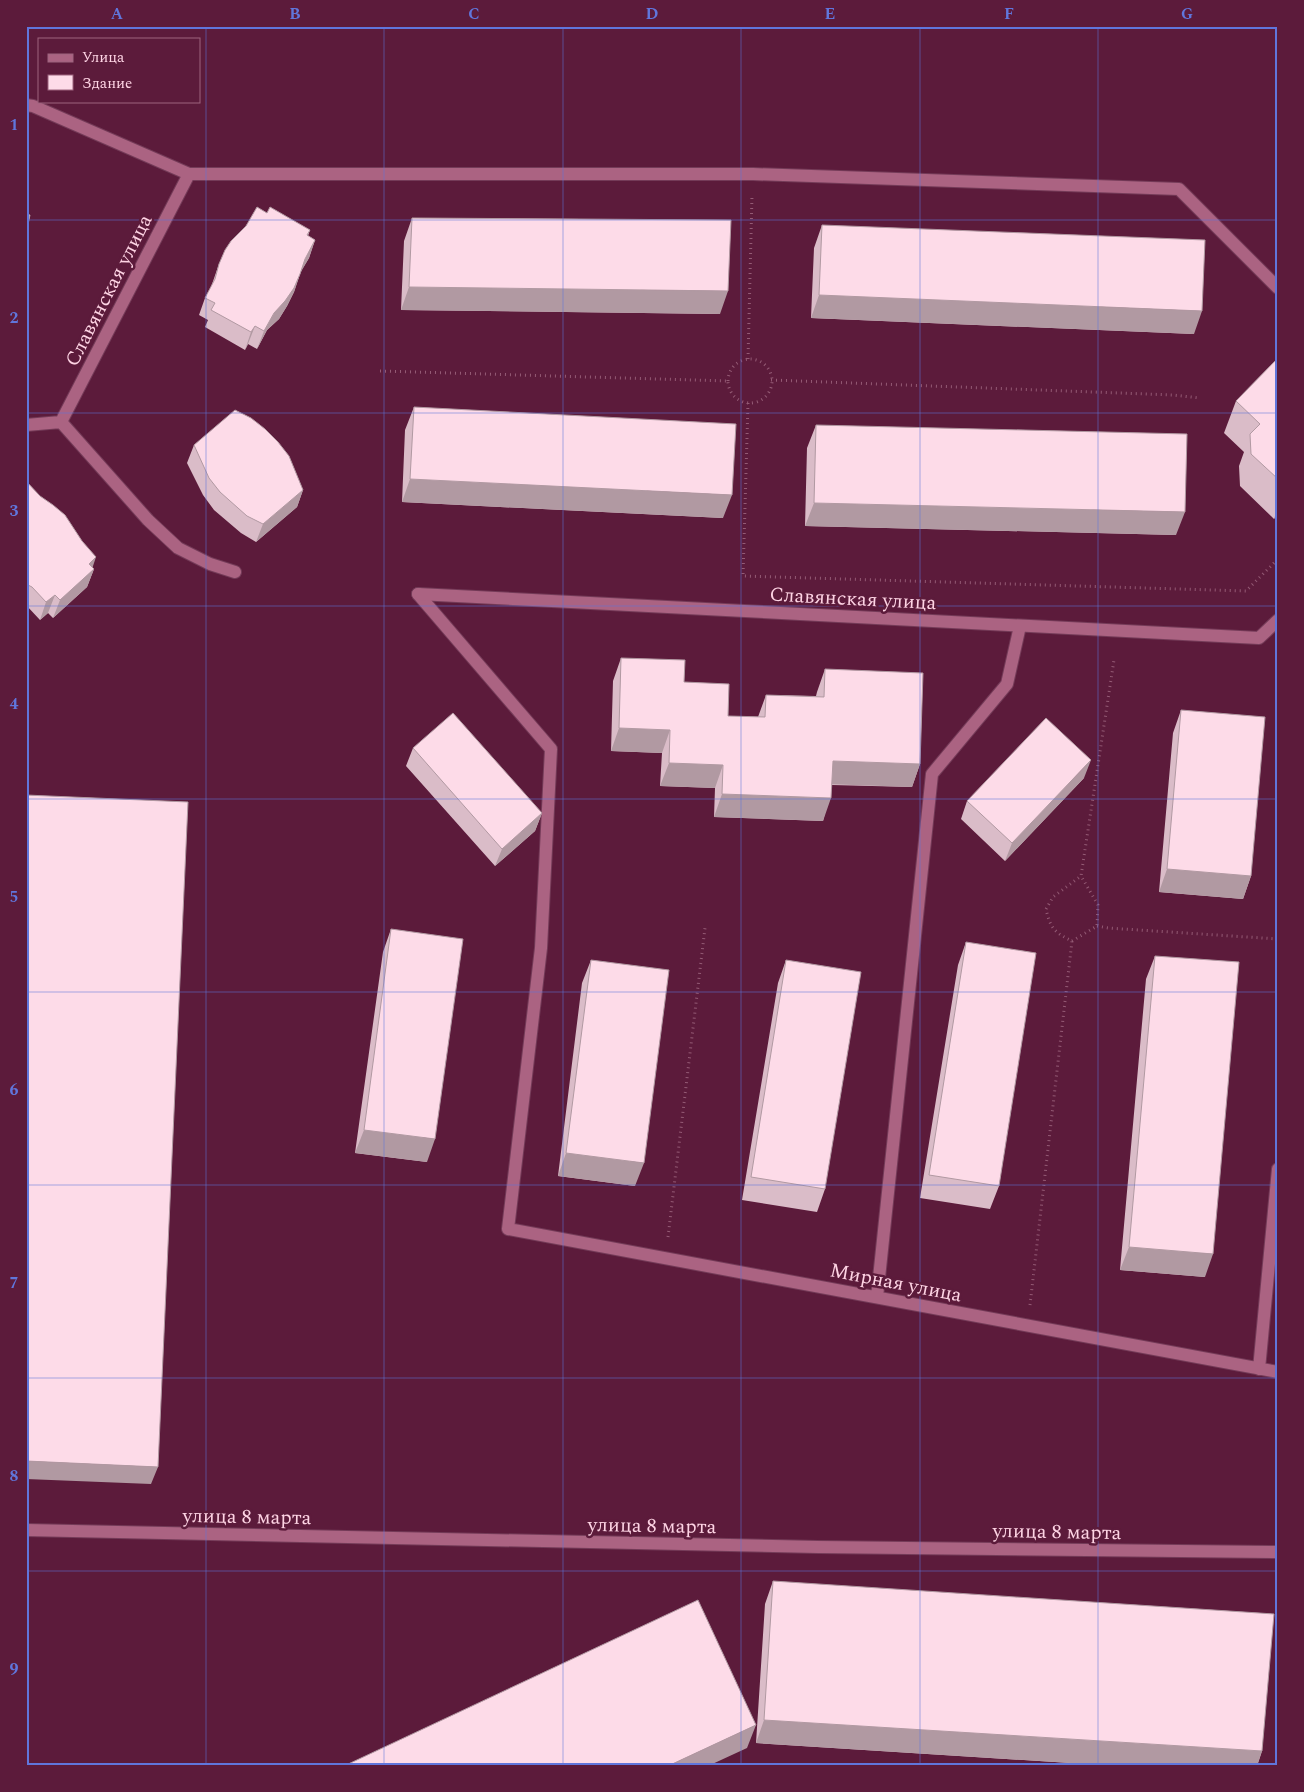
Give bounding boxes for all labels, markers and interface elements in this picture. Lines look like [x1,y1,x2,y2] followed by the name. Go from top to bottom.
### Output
[111,2,124,26] text: A
[289,2,301,26] text: B
[468,2,480,26] text: C
[646,2,659,26] text: D
[825,2,835,26] text: E
[1004,2,1014,26] text: F
[1181,2,1193,26] text: G
[38,38,200,102] legend
[82,46,125,69] text: Улица
[82,72,132,95] text: Здание
[10,113,18,137] text: 1
[58,209,160,372] street label: Славянская улица
[10,306,19,330] text: 2
[10,499,19,523] text: 3
[769,580,937,618] street label: Славянская улица
[10,692,19,716] text: 4
[10,885,18,909] text: 5
[10,1078,19,1102] text: 6
[827,1255,965,1311] street label: Мирная улица
[10,1271,19,1295] text: 7
[10,1464,19,1488] text: 8
[181,1501,312,1533] street label: улица 8 марта
[586,1510,717,1542] street label: улица 8 марта
[991,1516,1122,1548] street label: улица 8 марта
[10,1657,19,1681] text: 9

